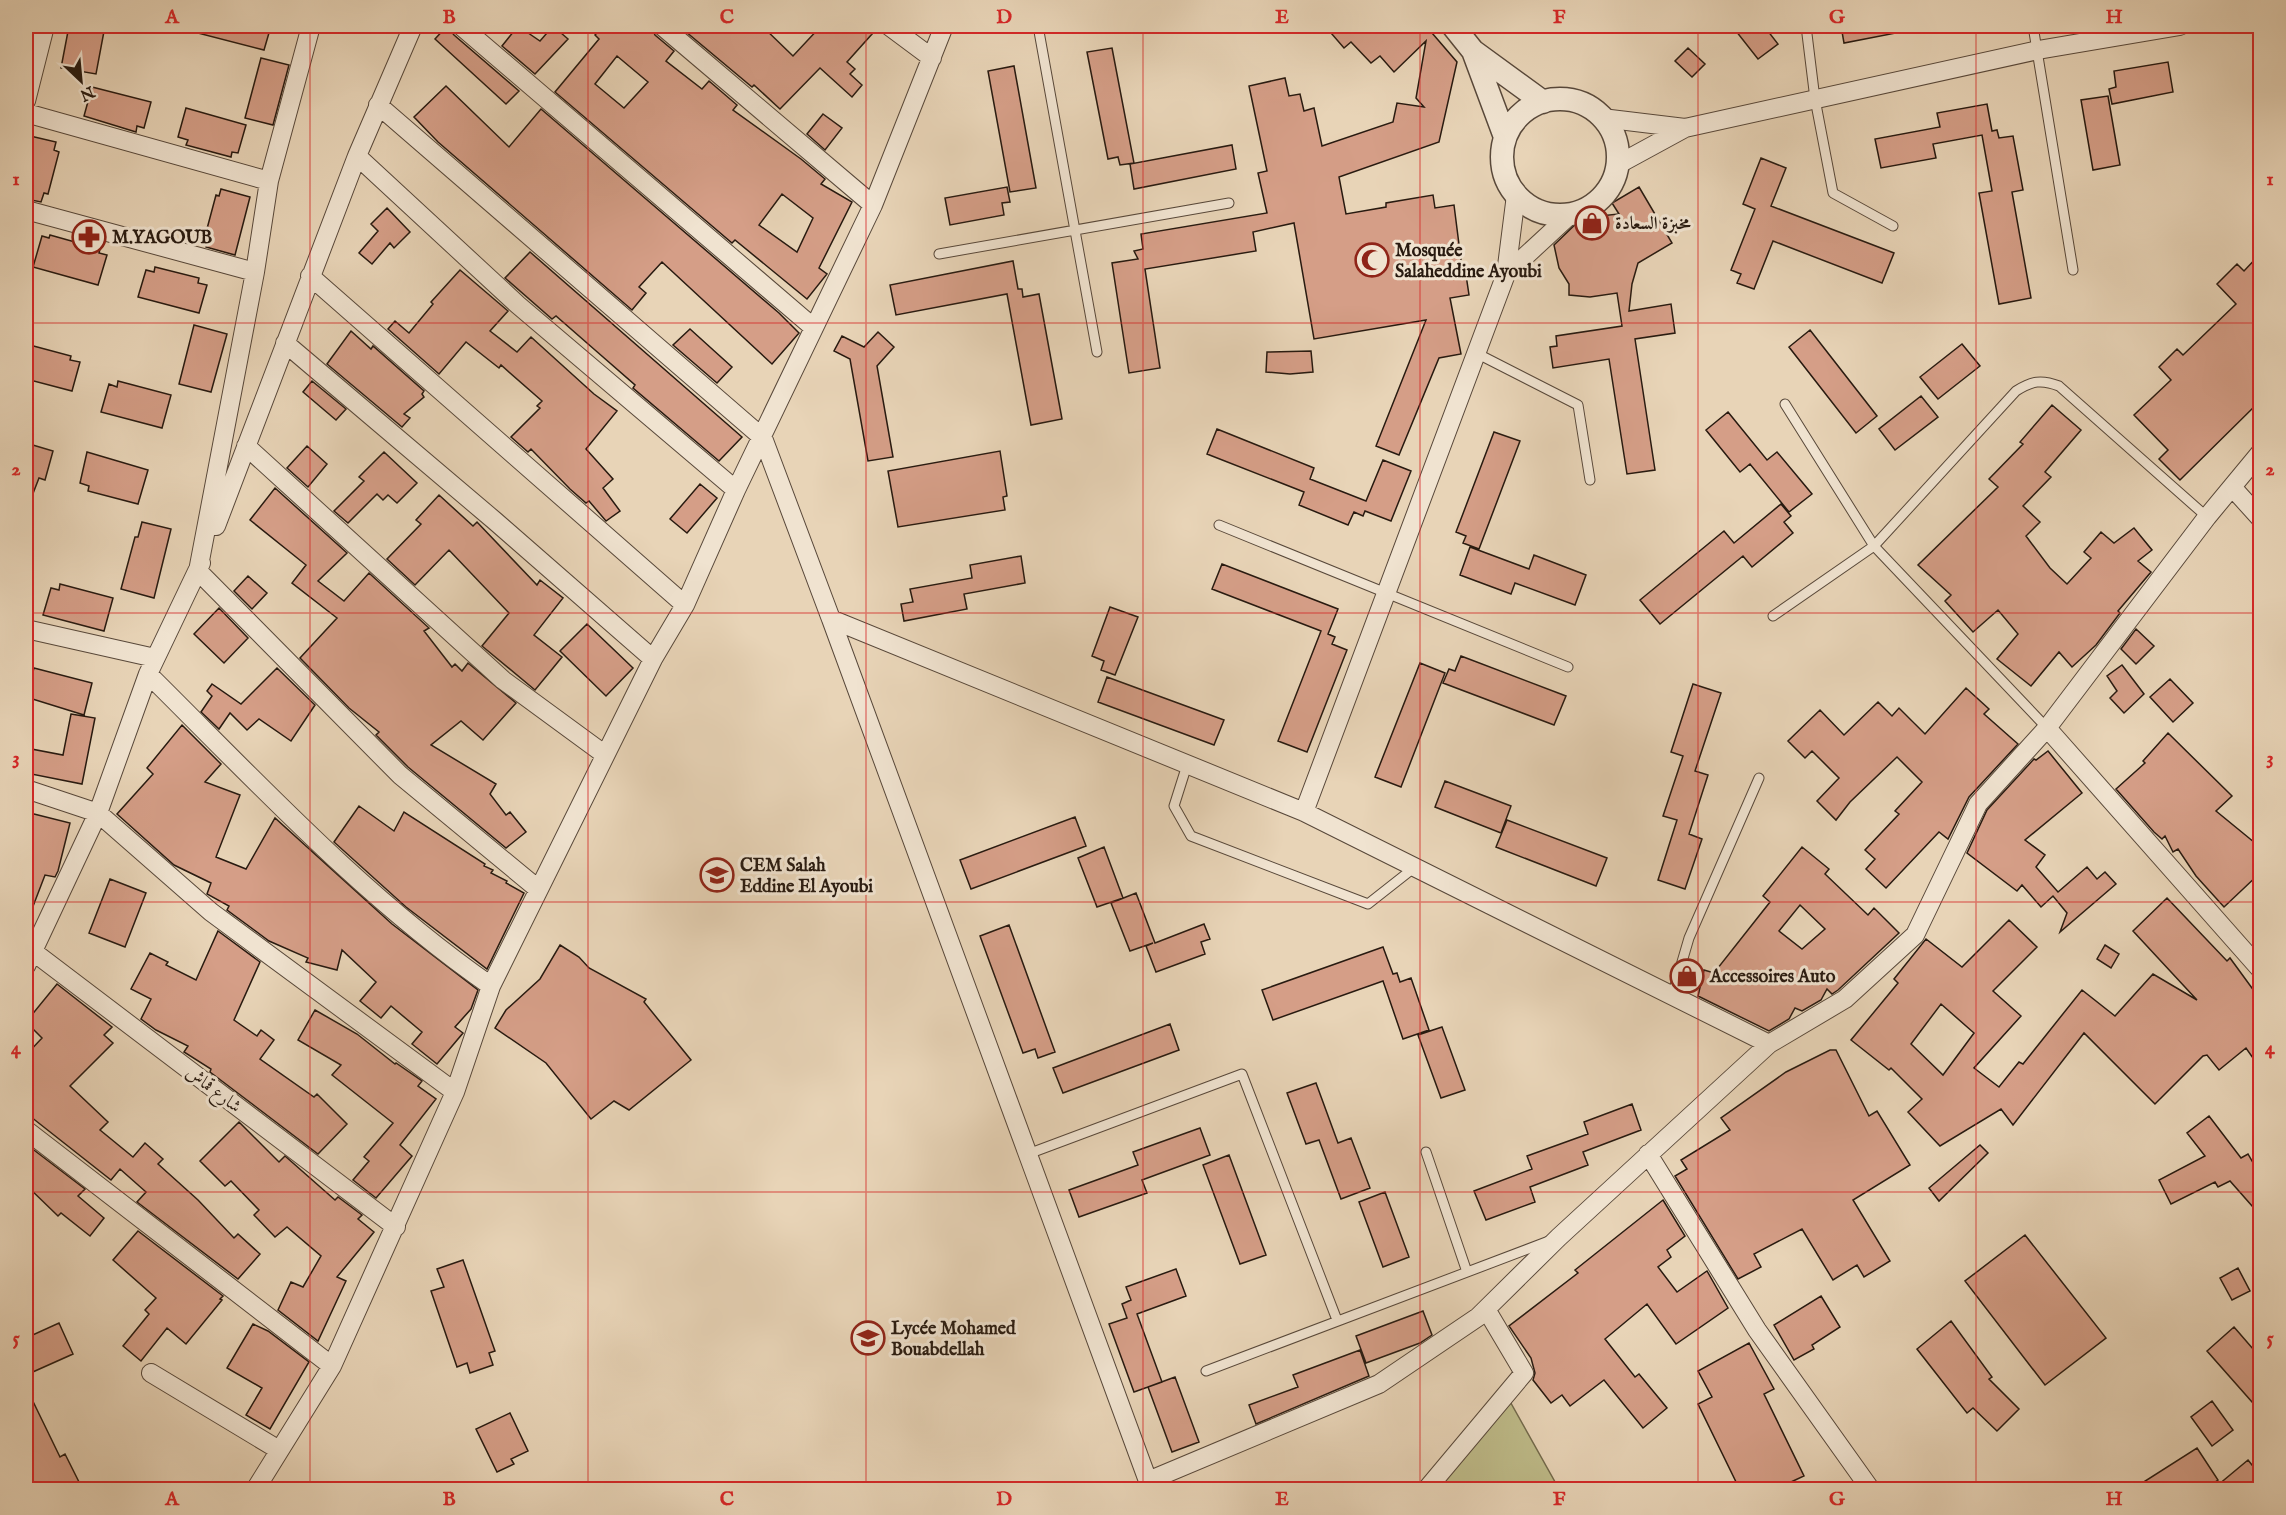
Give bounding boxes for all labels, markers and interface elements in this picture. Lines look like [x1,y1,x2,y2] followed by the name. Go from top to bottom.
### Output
[164,5,180,30] text: A
[442,5,456,30] text: B
[720,5,734,30] text: C
[996,5,1012,30] text: D
[1275,5,1289,30] text: E
[1553,5,1566,30] text: F
[1829,5,1846,30] text: G
[2105,5,2123,30] text: H
[51,51,111,111] north arrow
[76,80,98,105] text: N
[12,167,20,192] text: 1
[2266,167,2274,192] text: 1
[1574,205,1610,241] shop icon: مخبزة السعادة
[1615,213,1692,236] place label: مخبزة السعادة
[71,219,107,255] pharmacy icon: M.YAGOUB
[112,227,212,250] place label: M.YAGOUB
[1395,240,1542,284] place label: Mosquée Salaheddine Ayoubi
[1354,242,1390,278] mosque icon: Mosquée Salaheddine Ayoubi
[11,457,21,482] text: 2
[2265,457,2275,482] text: 2
[12,746,20,771] text: 3
[2266,746,2274,771] text: 3
[740,855,873,899] place label: CEM Salah Eddine El Ayoubi
[699,857,735,893] school or university icon: CEM Salah Eddine El Ayoubi
[1669,958,1705,994] shop icon: Accessoires Auto
[1709,966,1836,989] place label: Accessoires Auto
[11,1036,22,1061] text: 4
[2265,1036,2276,1061] text: 4
[179,1062,246,1120] street label: شارع قماش
[891,1318,1016,1362] place label: Lycée Mohamed Bouabdellah
[850,1320,886,1356] school or university icon: Lycée Mohamed Bouabdellah
[12,1326,20,1351] text: 5
[2266,1326,2274,1351] text: 5
[164,1487,180,1512] text: A
[442,1487,456,1512] text: B
[720,1487,734,1512] text: C
[996,1487,1012,1512] text: D
[1275,1487,1289,1512] text: E
[1553,1487,1566,1512] text: F
[1829,1487,1846,1512] text: G
[2105,1487,2123,1512] text: H

